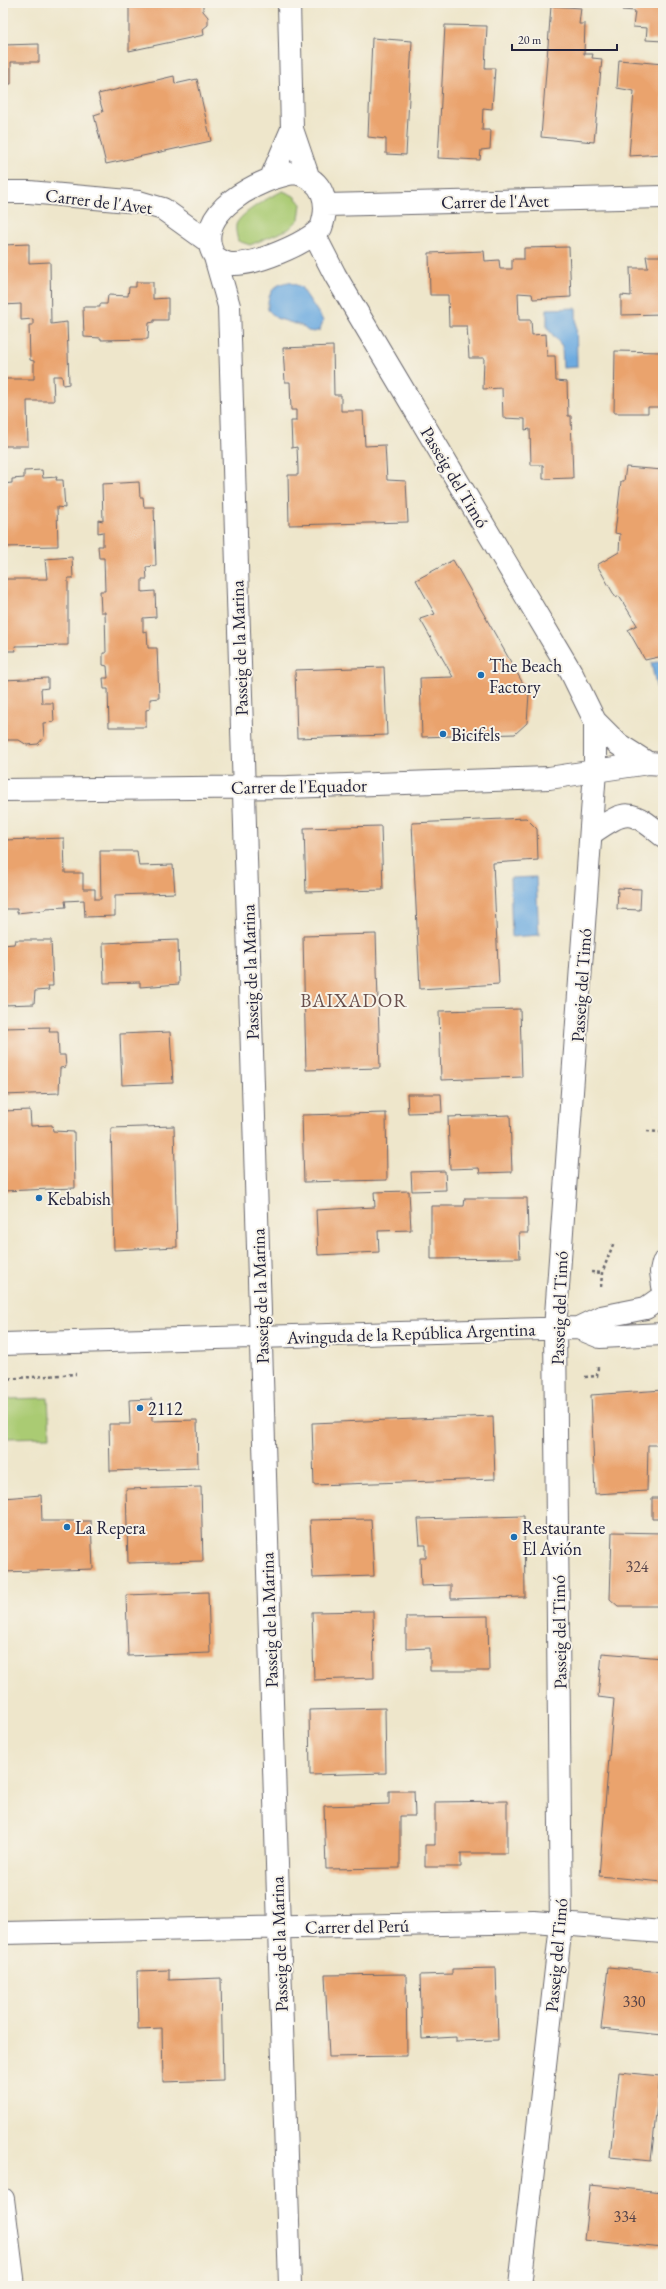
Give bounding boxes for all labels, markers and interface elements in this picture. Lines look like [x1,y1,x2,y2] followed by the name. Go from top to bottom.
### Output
[512,26,617,52] scale bar
[518,32,542,48] text: 20 m
[44,183,154,219] street label: Carrer de l'Avet
[441,189,549,213] street label: Carrer de l'Avet
[416,422,494,532] street label: Passeig del Timó
[225,579,253,716] street label: Passeig de la Marina
[489,654,562,698] place label: The Beach Factory
[476,670,486,680] marker: The Beach Factory
[451,723,500,746] place label: Bicifels
[438,729,448,739] marker: Bicifels
[231,773,367,799] street label: Carrer de l'Equador
[236,903,264,1040] street label: Passeig de la Marina
[566,927,596,1043] street label: Passeig del Timó
[300,988,408,1013] district label: BAIXADOR
[47,1187,111,1210] place label: Kebabish
[34,1193,44,1203] marker: Kebabish
[246,1227,274,1364] street label: Passeig de la Marina
[546,1250,572,1365] street label: Passeig del Timó
[285,1317,537,1349] street label: Avinguda de la República Argentina
[148,1397,183,1420] place label: 2112
[135,1403,145,1413] marker: 2112
[75,1516,147,1539] place label: La Repera
[522,1516,605,1560] place label: Restaurante El Avión
[62,1522,72,1532] marker: La Repera
[509,1532,519,1542] marker: Restaurante El Avión
[255,1551,283,1688] street label: Passeig de la Marina
[625,1556,649,1577] house number: 324
[547,1575,571,1689] street label: Passeig del Timó
[265,1875,293,2012] street label: Passeig de la Marina
[540,1897,572,2013] street label: Passeig del Timó
[305,1914,410,1938] street label: Carrer del Perú
[622,1991,646,2012] house number: 330
[613,2206,637,2227] house number: 334

